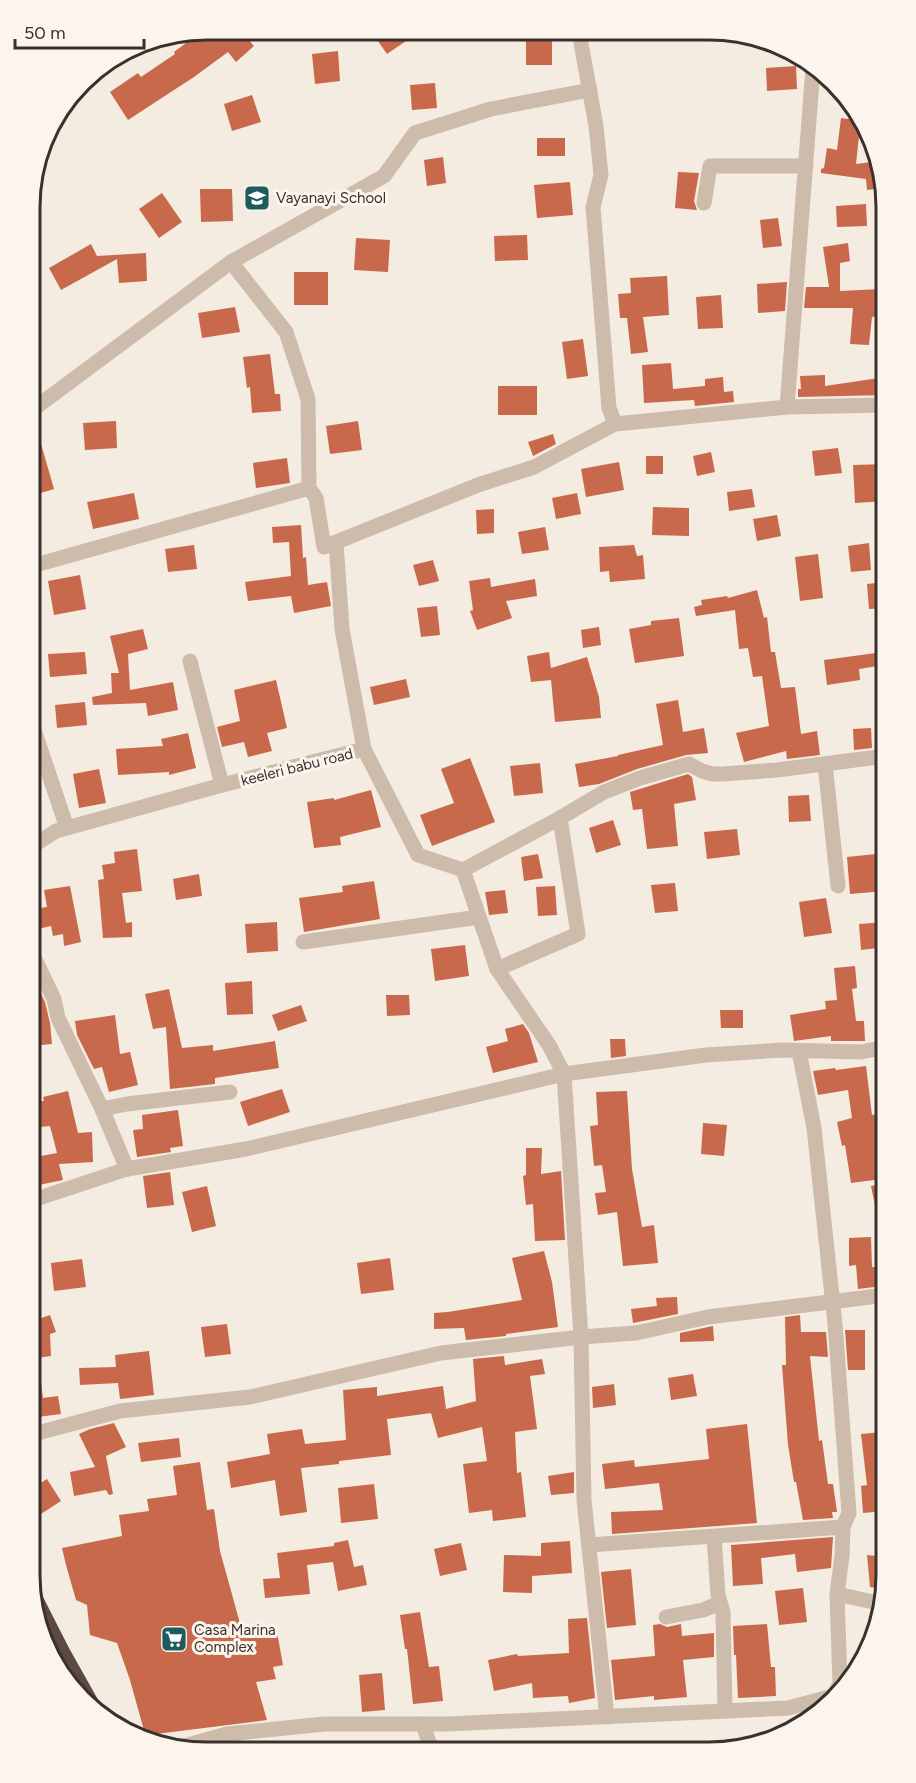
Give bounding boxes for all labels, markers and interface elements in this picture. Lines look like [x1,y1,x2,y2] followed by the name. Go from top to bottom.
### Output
[15,12,144,50] scale bar
[24,22,66,44] text: 50 m
[242,183,272,213] school or university icon: Vayanayi School
[276,189,386,207] place label: Vayanayi School
[239,744,355,790] street label: keeleri babu road
[194,1621,276,1656] place label: Casa Marina Complex
[159,1624,189,1654] supermarket icon: Casa Marina Complex

